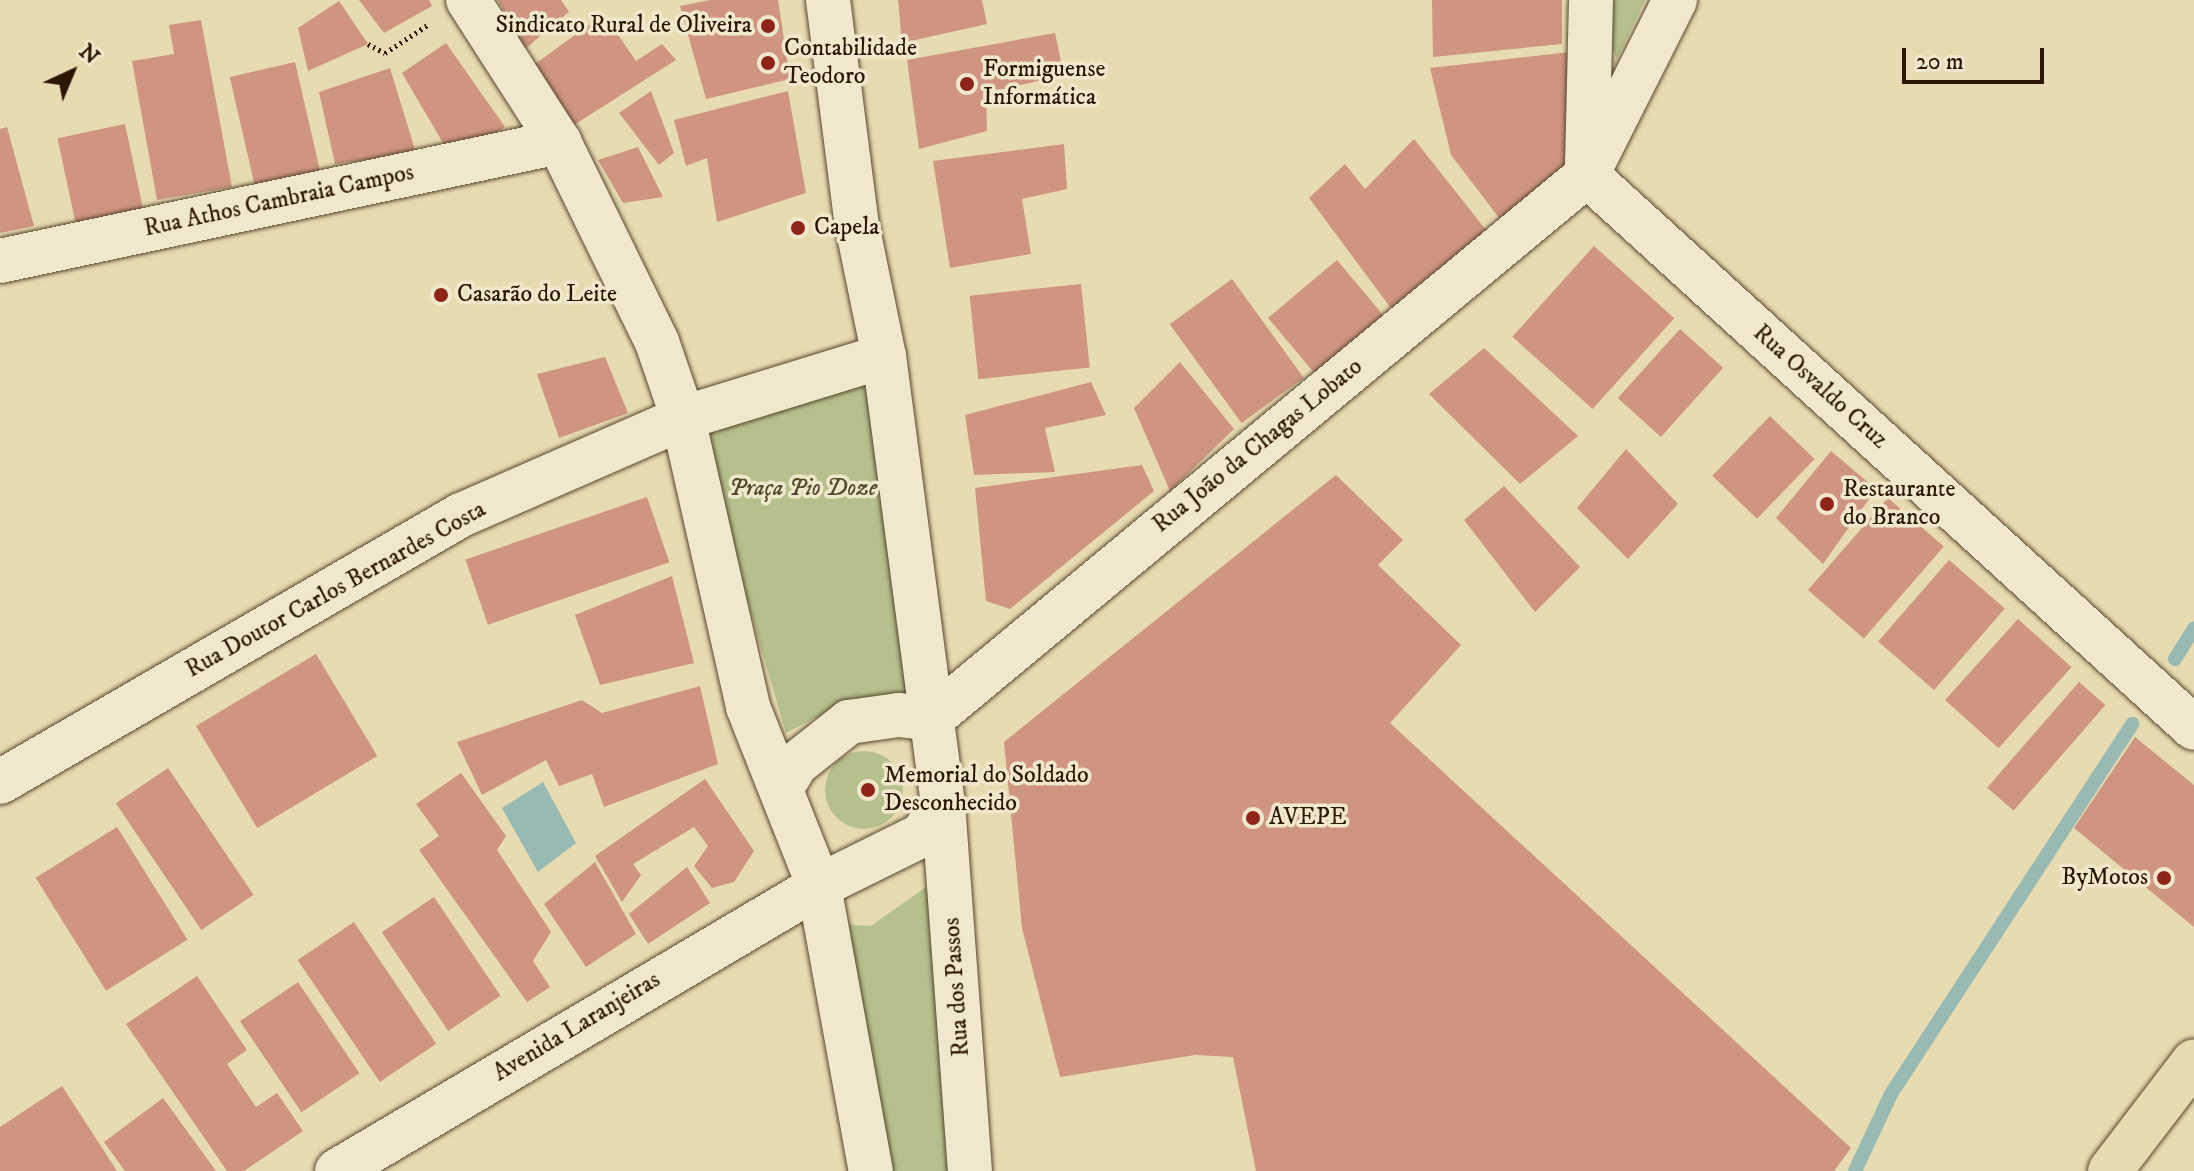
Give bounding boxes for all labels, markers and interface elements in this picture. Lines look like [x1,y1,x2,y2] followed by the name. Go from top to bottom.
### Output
[496,12,752,40] place label: Sindicato Rural de Oliveira
[759,17,777,35] marker: Sindicato Rural de Oliveira
[32,32,112,112] north arrow
[1906,32,2048,82] scale bar
[784,35,917,91] place label: Contabilidade Teodoro
[73,38,105,70] text: N
[1916,47,1964,77] text: 20 m
[759,54,777,72] marker: Contabilidade Teodoro
[983,56,1105,112] place label: Formiguense Informática
[958,75,976,93] marker: Formiguense Informática
[141,158,417,244] street label: Rua Athos Cambraia Campos
[814,214,880,242] place label: Capela
[789,219,807,237] marker: Capela
[457,281,617,309] place label: Casarão do Leite
[432,286,450,304] marker: Casarão do Leite
[1747,319,1893,455] street label: Rua Osvaldo Cruz
[1147,353,1369,539] street label: Rua João da Chagas Lobato
[729,475,877,503] park label: Praça Pio Doze
[1843,476,1955,532] place label: Restaurante do Branco
[181,495,491,685] street label: Rua Doutor Carlos Bernardes Costa
[1818,495,1836,513] marker: Restaurante do Branco
[884,762,1089,818] place label: Memorial do Soldado Desconhecido
[859,781,877,799] marker: Memorial do Soldado Desconhecido
[1269,804,1347,832] place label: AVEPE
[1244,809,1262,827] marker: AVEPE
[2061,864,2148,892] place label: ByMotos
[2155,869,2173,887] marker: ByMotos
[938,916,976,1058] street label: Rua dos Passos
[488,966,666,1088] street label: Avenida Laranjeiras

